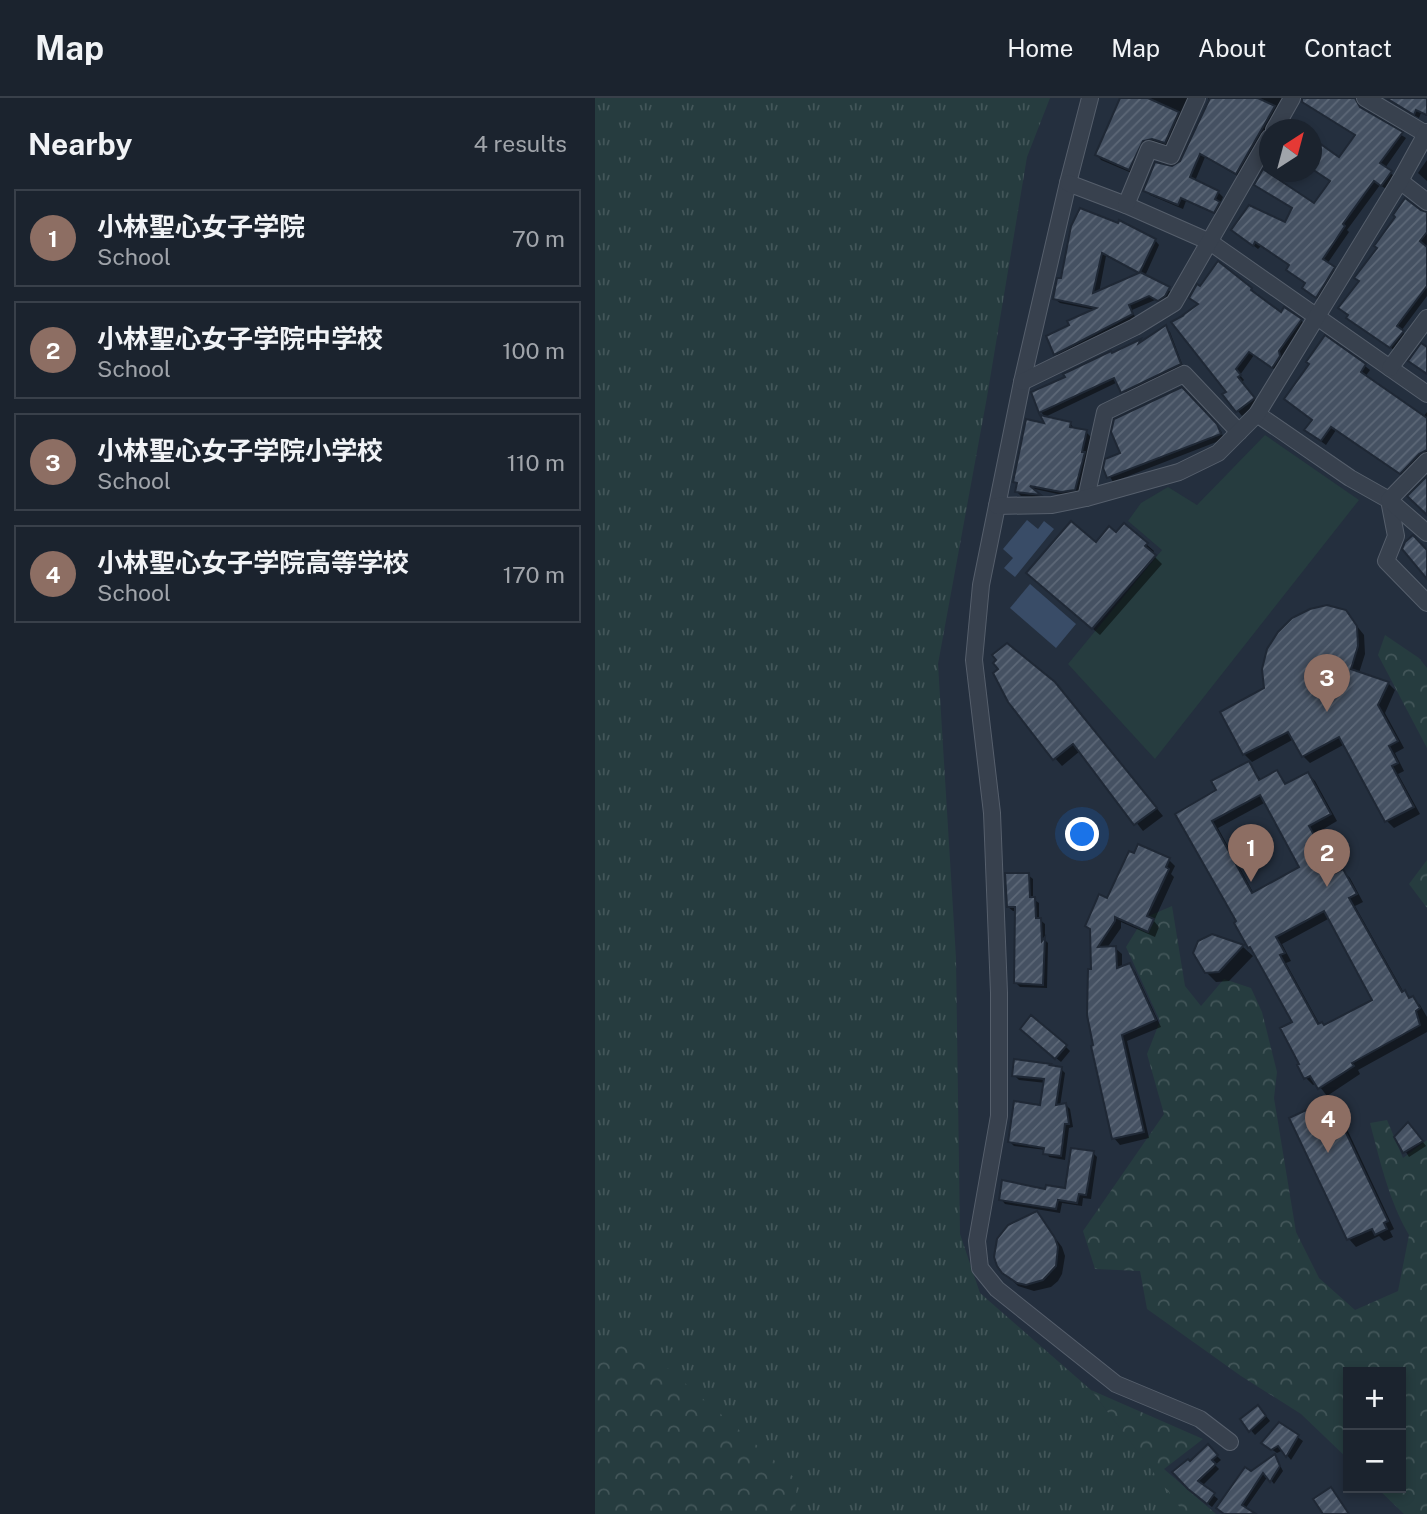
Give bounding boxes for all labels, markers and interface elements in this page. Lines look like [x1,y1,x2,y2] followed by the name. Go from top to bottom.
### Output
[35,29,104,67] text: Map
[1007,34,1073,62] text: Home
[1111,34,1160,62] text: Map
[1198,34,1266,62] text: About
[1304,34,1392,62] text: Contact
[1259,119,1322,182] north arrow
[28,126,132,162] text: Nearby
[473,130,567,157] text: 4 results
[97,211,305,242] text: 小林聖心女子学院
[48,225,58,252] text: 1
[512,225,565,252] text: 70 m
[97,243,171,270] text: School
[97,323,383,354] text: 小林聖心女子学院中学校
[46,337,60,364] text: 2
[502,337,565,364] text: 100 m
[97,355,171,382] text: School
[97,435,383,466] text: 小林聖心女子学院小学校
[45,449,61,476] text: 3
[507,449,565,476] text: 110 m
[97,467,171,494] text: School
[97,547,409,578] text: 小林聖心女子学院高等学校
[45,561,61,588] text: 4
[503,561,565,588] text: 170 m
[97,579,171,606] text: School
[1304,654,1350,712] pin: 3
[1065,817,1099,851] your location
[1228,824,1274,882] pin: 1
[1304,829,1350,887] pin: 2
[1305,1095,1351,1153] pin: 4
[1343,1367,1406,1493] map controls
[1343,1367,1406,1430] button: +
[1343,1430,1406,1493] button: −

